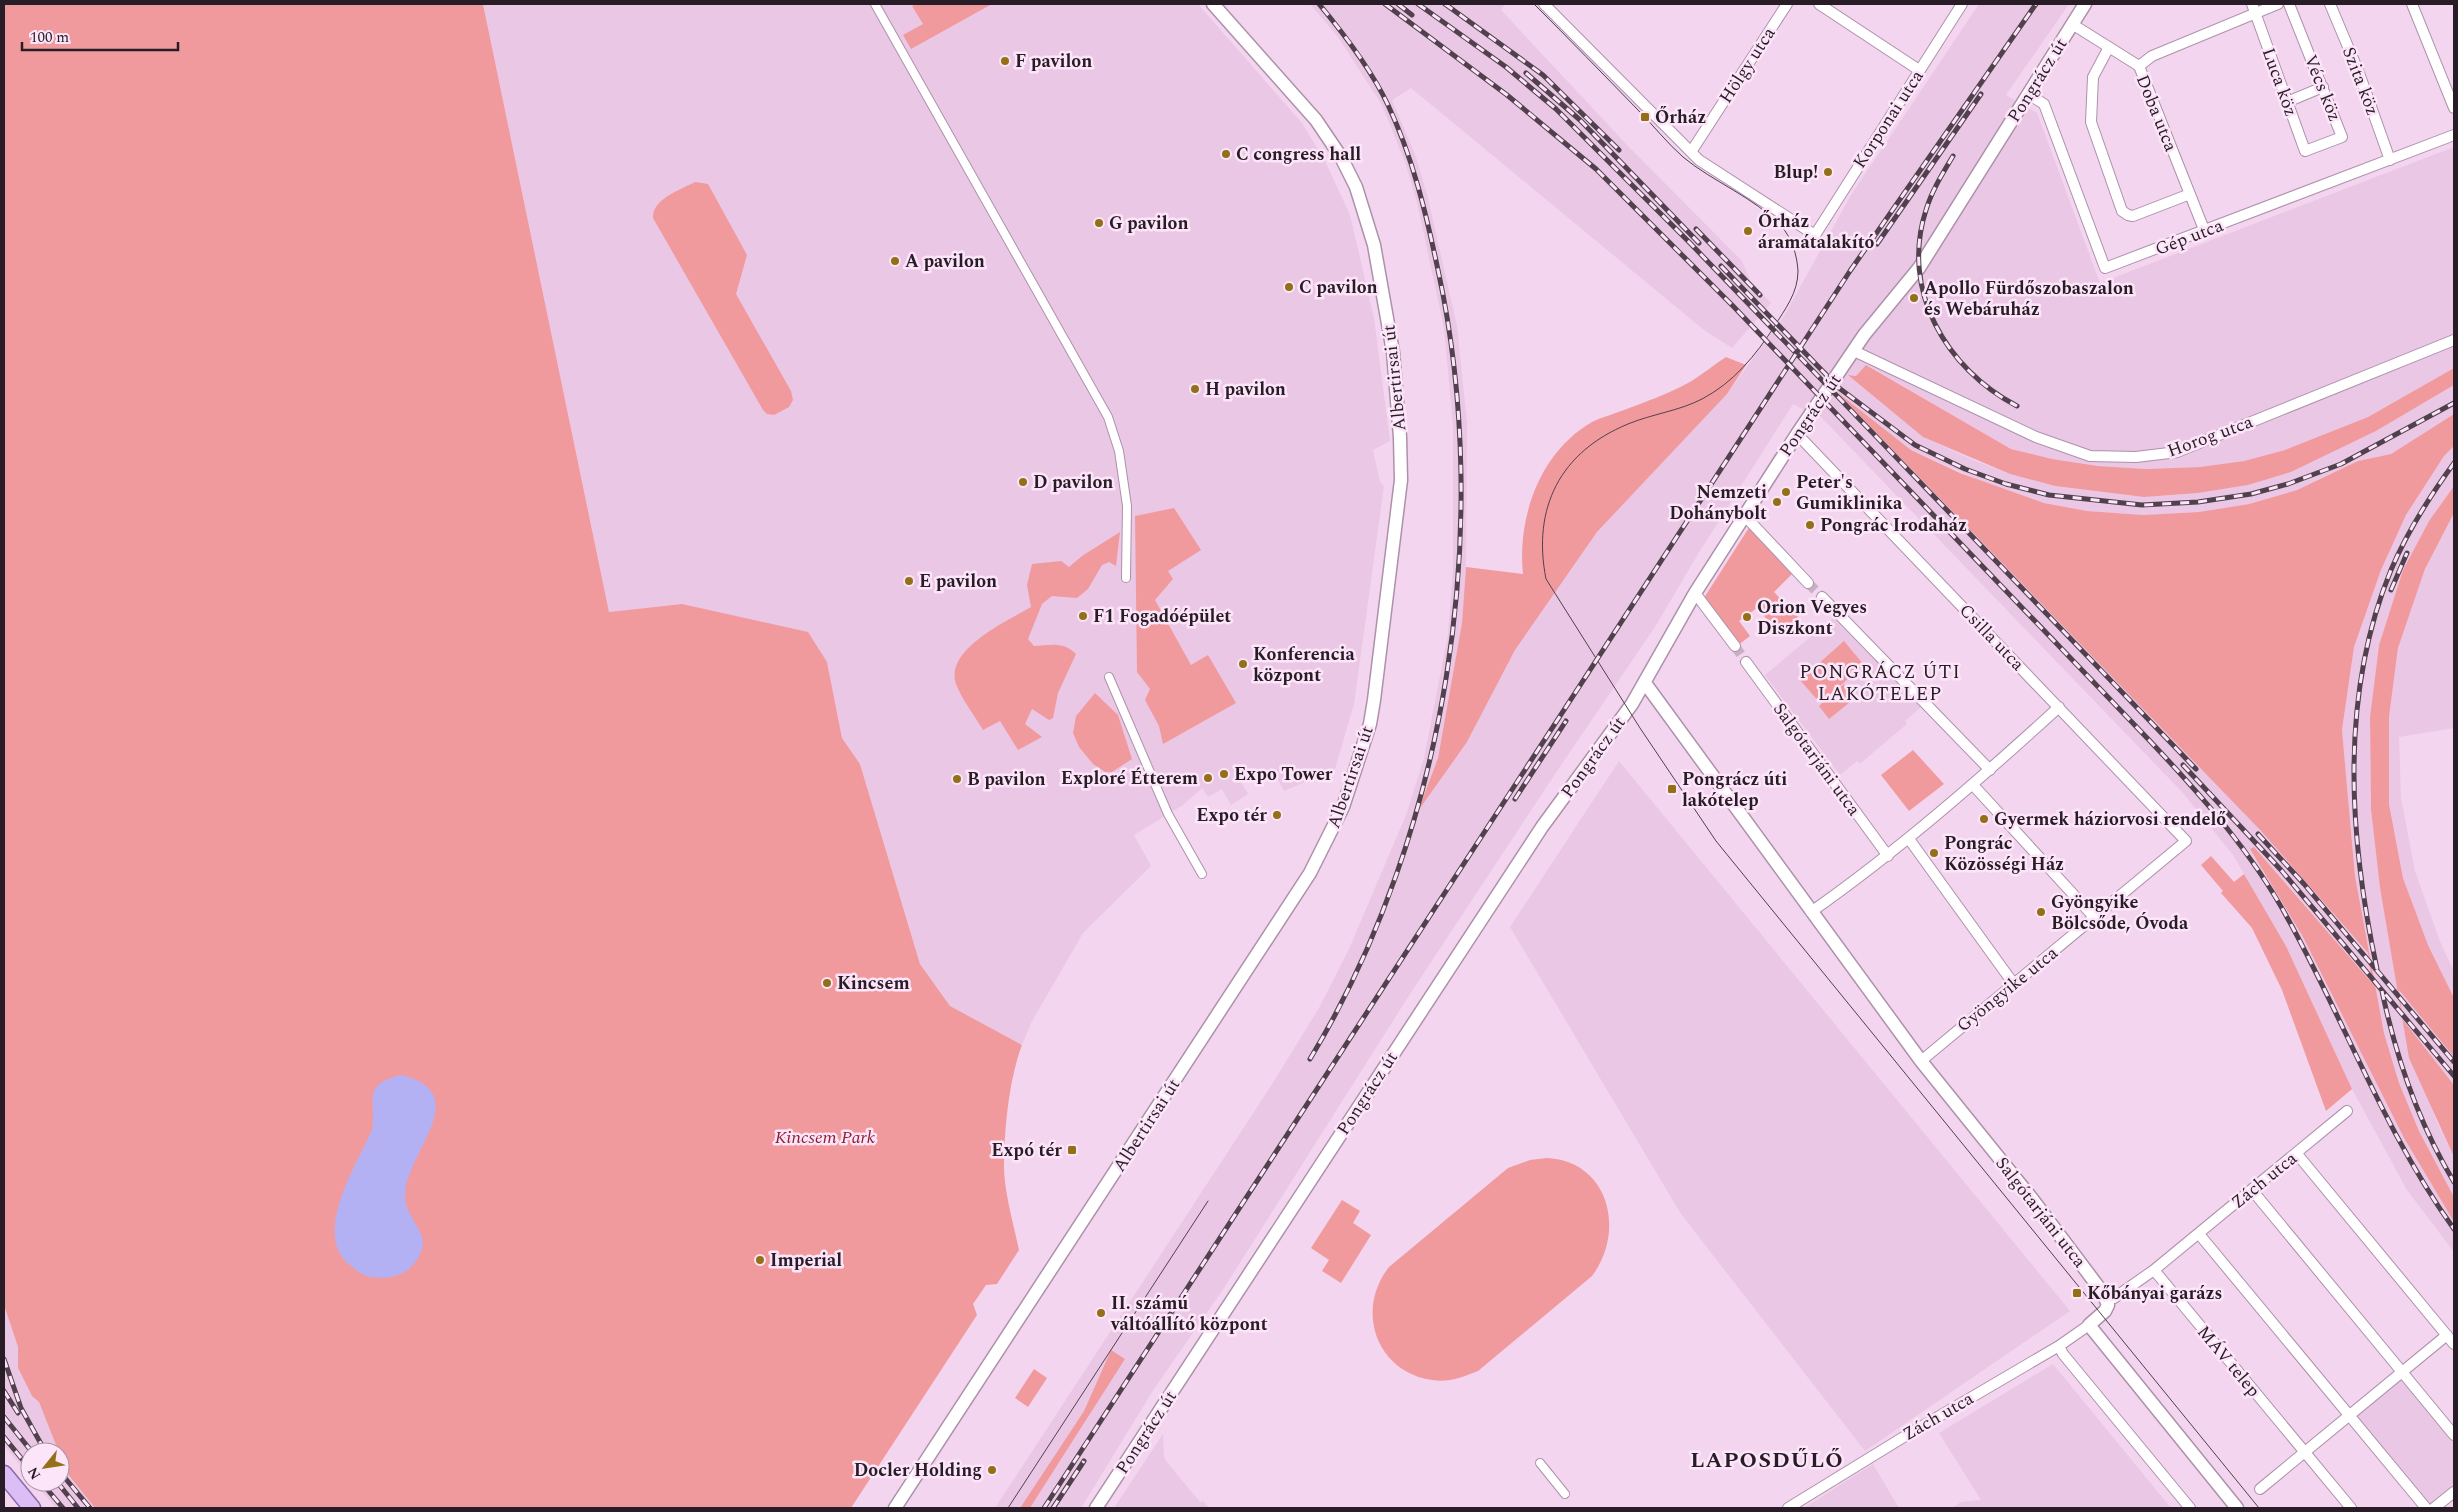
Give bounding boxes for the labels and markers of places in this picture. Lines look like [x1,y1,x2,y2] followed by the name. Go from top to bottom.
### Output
[1015,48,1092,75] place label: F pavilon
[999,55,1011,67] marker: F pavilon
[1655,104,1706,131] place label: Őrház
[1639,111,1651,123] marker: Őrház
[1236,141,1361,168] place label: C congress hall
[1220,148,1232,160] marker: C congress hall
[1773,159,1818,186] place label: Blup!
[1822,166,1834,178] marker: Blup!
[1758,208,1875,256] place label: Őrház áramátalakító
[1109,210,1189,237] place label: G pavilon
[1093,217,1105,229] marker: G pavilon
[1742,225,1754,237] marker: Őrház áramátalakító
[905,248,985,275] place label: A pavilon
[889,255,901,267] marker: A pavilon
[1299,274,1378,301] place label: C pavilon
[1924,275,2134,323] place label: Apollo Fürdőszobaszalon és Webáruház
[1283,281,1295,293] marker: C pavilon
[1908,292,1920,304] marker: Apollo Fürdőszobaszalon és Webáruház
[1205,376,1286,403] place label: H pavilon
[1189,383,1201,395] marker: H pavilon
[1033,469,1113,496] place label: D pavilon
[1796,469,1903,517] place label: Peter's Gumiklinika
[1017,476,1029,488] marker: D pavilon
[1669,479,1767,527] place label: Nemzeti Dohánybolt
[1780,486,1792,498] marker: Peter's Gumiklinika
[1771,496,1783,508] marker: Nemzeti Dohánybolt
[1820,512,1967,539] place label: Pongrác Irodaház
[1804,519,1816,531] marker: Pongrác Irodaház
[919,568,997,595] place label: E pavilon
[903,575,915,587] marker: E pavilon
[1757,594,1867,642] place label: Orion Vegyes Diszkont
[1093,603,1231,630] place label: F1 Fogadóépület
[1077,610,1089,622] marker: F1 Fogadóépület
[1741,611,1753,623] marker: Orion Vegyes Diszkont
[1253,641,1355,689] place label: Konferencia központ
[1237,658,1249,670] marker: Konferencia központ
[1234,761,1333,788] place label: Expo Tower
[1061,765,1198,792] place label: Exploré Étterem
[967,766,1046,793] place label: B pavilon
[1682,766,1787,814] place label: Pongrácz úti lakótelep
[1218,768,1230,780] marker: Expo Tower
[1202,772,1214,784] marker: Exploré Étterem
[951,773,963,785] marker: B pavilon
[1666,783,1678,795] marker: Pongrácz úti lakótelep
[1196,802,1267,829] place label: Expo tér
[1994,806,2226,833] place label: Gyermek háziorvosi rendelő
[1271,809,1283,821] marker: Expo tér
[1978,813,1990,825] marker: Gyermek háziorvosi rendelő
[1944,830,2064,878] place label: Pongrác Közösségi Ház
[1928,847,1940,859] marker: Pongrác Közösségi Ház
[2051,889,2189,937] place label: Gyöngyike Bölcsőde, Óvoda
[2035,906,2047,918] marker: Gyöngyike Bölcsőde, Óvoda
[837,970,910,997] place label: Kincsem
[821,977,833,989] marker: Kincsem
[991,1137,1062,1164] place label: Expó tér
[1066,1144,1078,1156] marker: Expó tér
[770,1247,842,1274] place label: Imperial
[754,1254,766,1266] marker: Imperial
[2087,1280,2222,1307] place label: Kőbányai garázs
[2071,1287,2083,1299] marker: Kőbányai garázs
[1110,1290,1268,1338] place label: II. számú váltóállító központ
[1095,1307,1107,1319] marker: II. számú váltóállító központ
[854,1457,982,1484] place label: Docler Holding
[986,1464,998,1476] marker: Docler Holding

